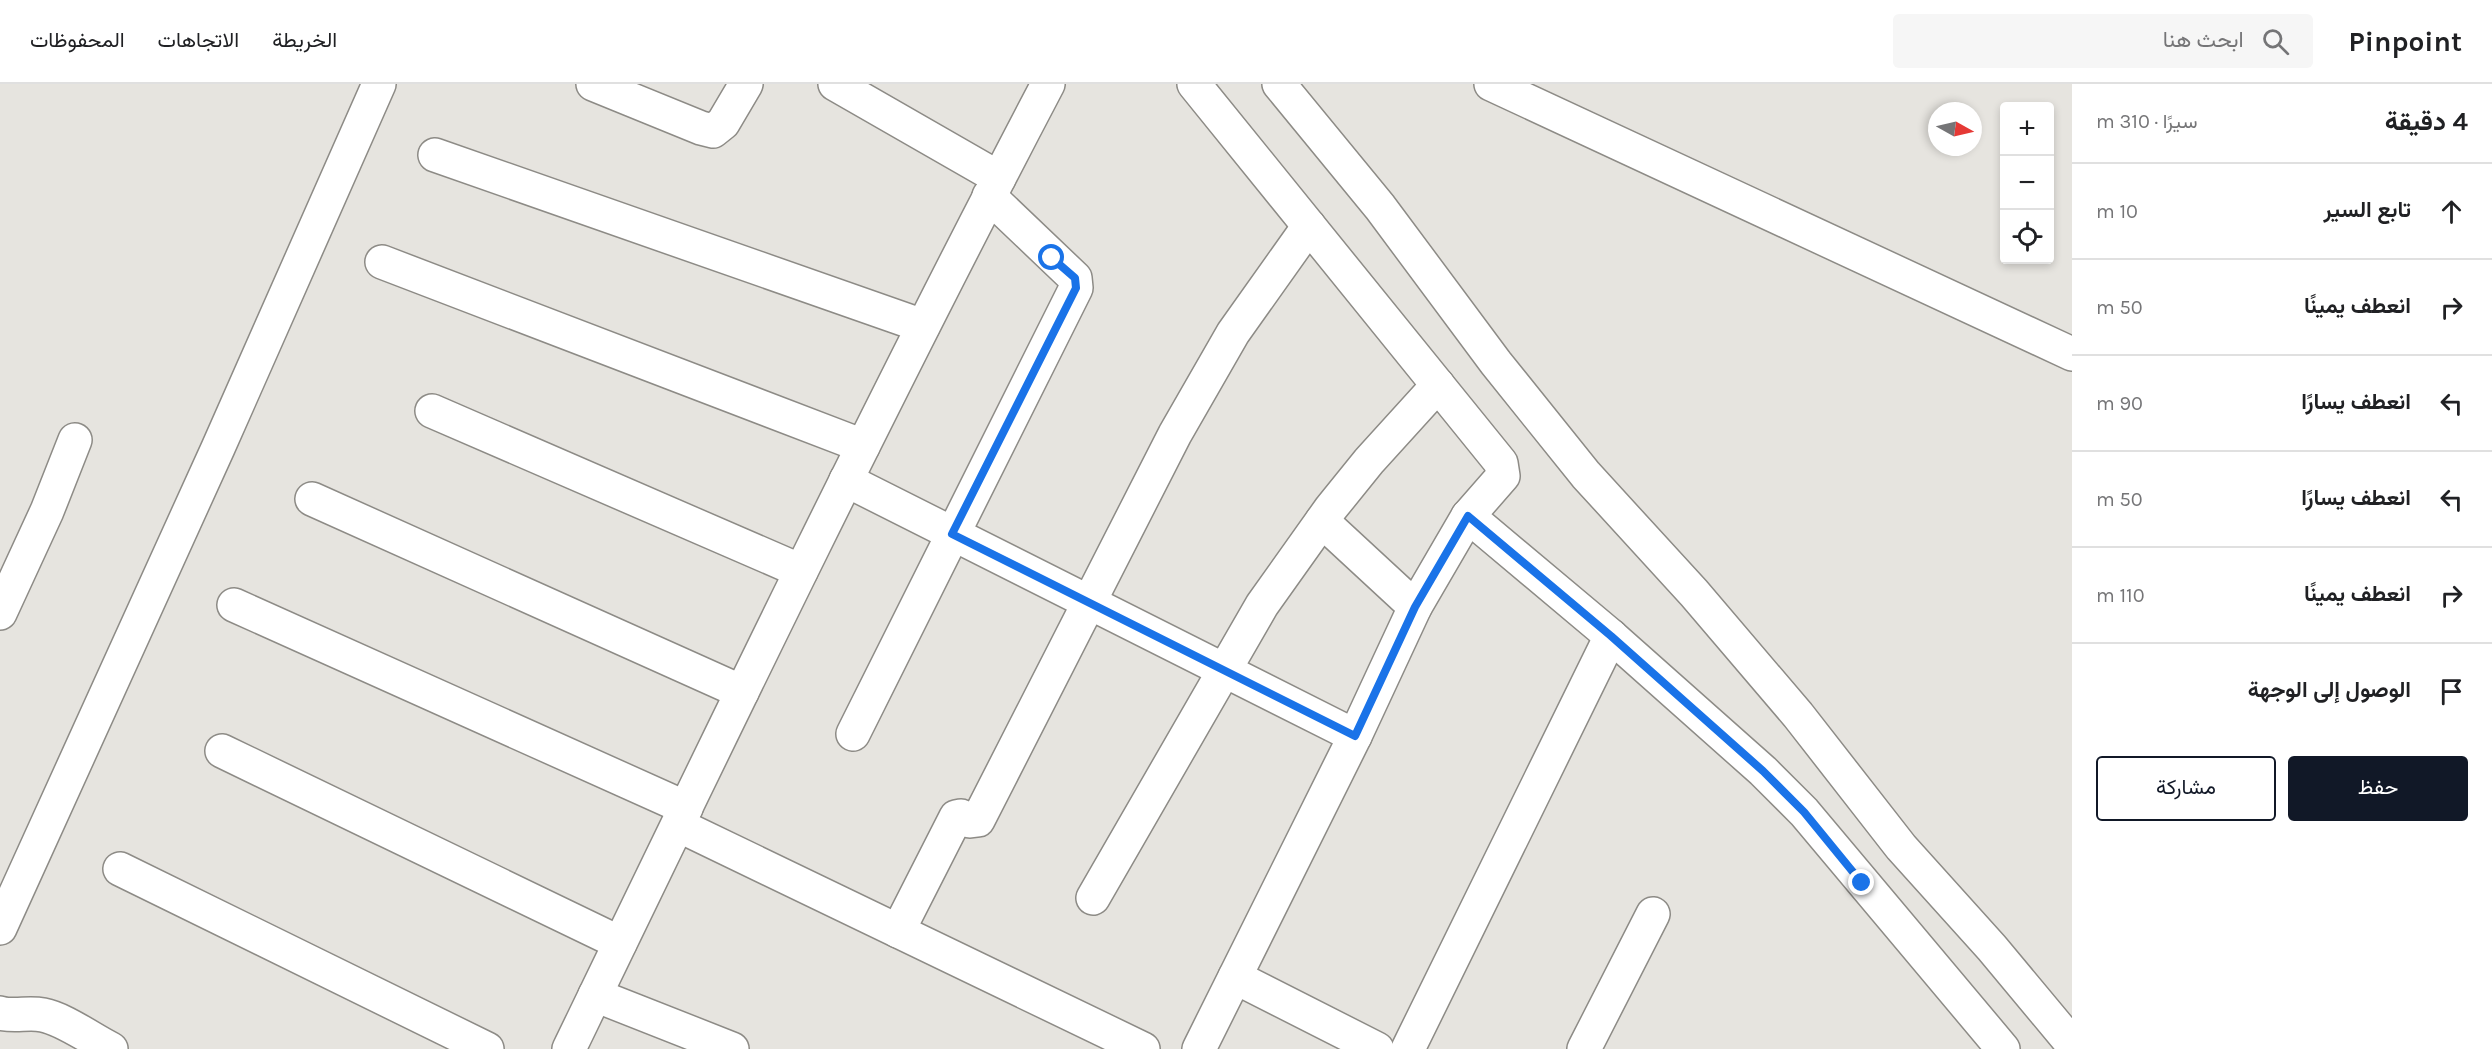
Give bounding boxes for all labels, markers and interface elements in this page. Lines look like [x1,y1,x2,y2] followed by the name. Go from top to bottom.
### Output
[1893,14,2313,68] search box
[2259,25,2292,58] icon: search
[2349,25,2462,58] text: Pinpoint
[2163,27,2244,53] text: ابحث هنا
[30,28,125,52] text: المحفوظات
[158,28,239,52] text: الاتجاهات
[272,28,337,52] text: الخريطة
[1928,102,1982,156] north arrow
[2000,102,2054,264] map controls
[2000,102,2054,156] button: +
[2385,106,2468,137] text: 4 دقيقة
[2096,110,2198,133] text: سيرًا · 310 m
[2000,156,2054,210] button: −
[2435,195,2468,228] icon: ahead
[2323,197,2411,223] text: تابع السير
[2096,200,2138,223] text: 10 m
[2000,210,2054,264] button: locate
[1038,244,1064,270] route start
[2435,291,2468,324] icon: right
[2304,293,2411,319] text: انعطف يمينًا
[2096,296,2143,319] text: 50 m
[2435,387,2468,420] icon: left
[2301,389,2411,415] text: انعطف يسارًا
[2096,392,2143,415] text: 90 m
[2435,483,2468,516] icon: left
[2301,485,2411,511] text: انعطف يسارًا
[2096,488,2143,511] text: 50 m
[2435,579,2468,612] icon: right
[2304,581,2411,607] text: انعطف يمينًا
[2096,584,2145,607] text: 110 m
[2435,675,2468,708] icon: arrive
[2248,677,2411,703] text: الوصول إلى الوجهة
[2096,756,2276,821] button: مشاركة
[2288,756,2468,821] button: حفظ
[1848,869,1874,895] route end

